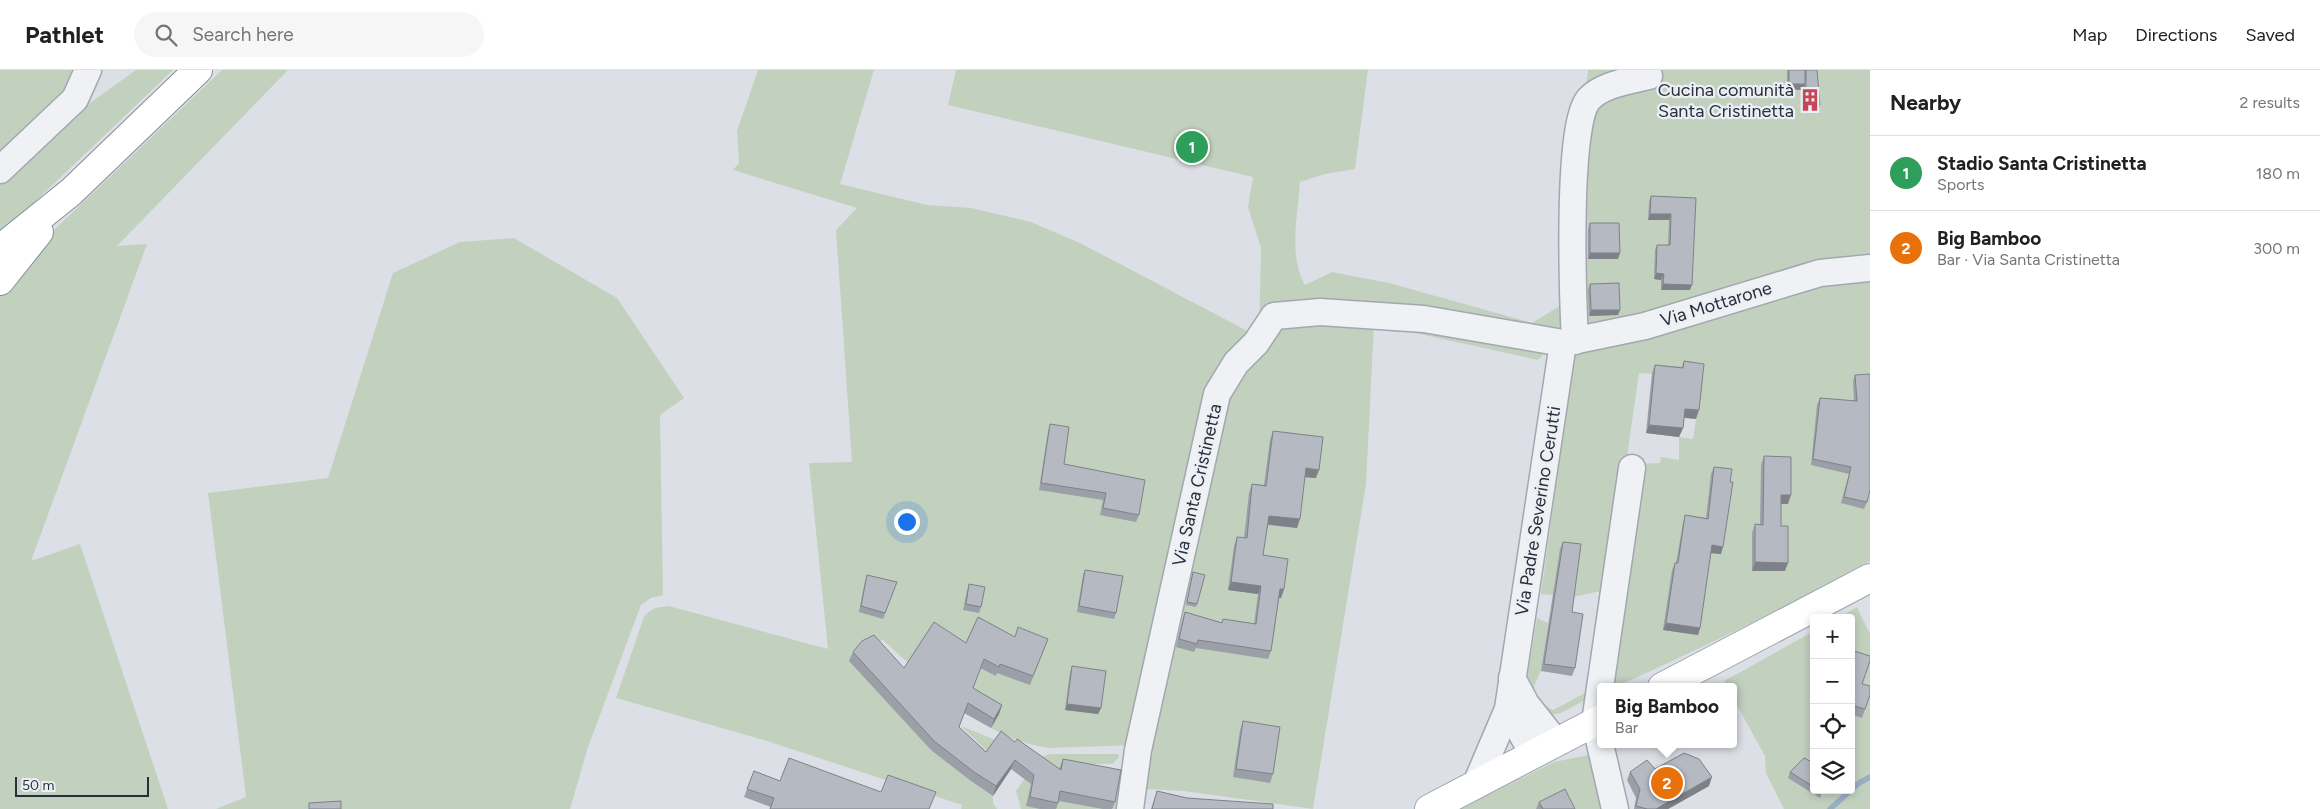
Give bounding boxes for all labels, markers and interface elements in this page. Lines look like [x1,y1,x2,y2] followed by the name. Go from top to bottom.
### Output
[134,12,484,57] search box
[25,20,104,49] text: Pathlet
[152,21,180,49] icon: search
[192,23,294,46] text: Search here
[2072,24,2107,46] text: Map
[2135,24,2217,46] text: Directions
[2245,24,2295,46] text: Saved
[1658,79,1794,122] place label: Cucina comunità Santa Cristinetta
[1797,87,1823,113] building icon: Cucina comunità Santa Cristinetta
[1890,90,1961,115] text: Nearby
[2240,93,2300,112] text: 2 results
[1176,128,1208,166] pin: 1
[1937,152,2147,175] text: Stadio Santa Cristinetta
[1903,164,1909,183] text: 1
[2256,164,2300,183] text: 180 m
[1937,175,1984,194] text: Sports
[1937,227,2041,250] text: Big Bamboo
[1901,239,1911,258] text: 2
[2253,239,2300,258] text: 300 m
[1937,250,2120,269] text: Bar · Via Santa Cristinetta
[1658,277,1774,331] street label: Via Mottarone
[1168,402,1226,568] street label: Via Santa Cristinetta
[1511,405,1565,617] street label: Via Padre Severino Cerutti
[894,509,920,535] your location
[1810,614,1855,794] map controls
[1810,614,1855,659] button: +
[1810,659,1855,704] button: −
[1597,683,1737,748] popup
[1615,695,1719,718] text: Big Bamboo
[1810,704,1855,749] button: locate
[1615,718,1638,737] text: Bar
[1810,749,1855,794] button: layers
[1651,764,1683,802] pin: 2
[15,774,149,797] scale bar
[22,777,54,794] text: 50 m

